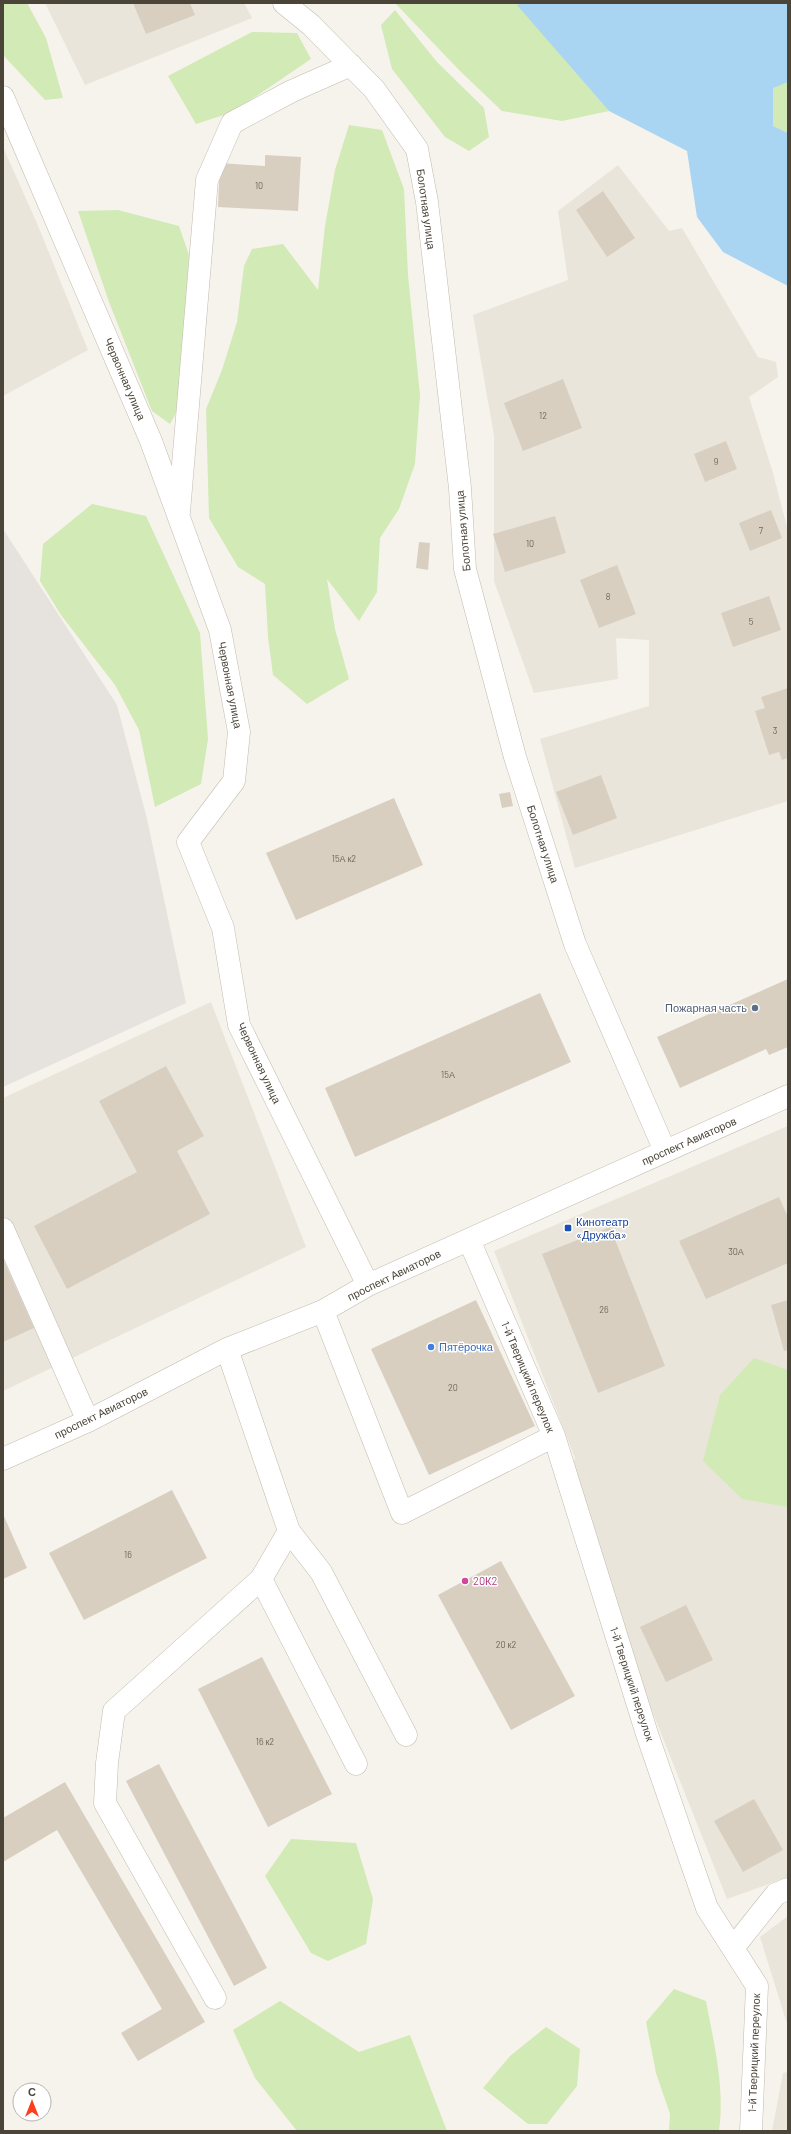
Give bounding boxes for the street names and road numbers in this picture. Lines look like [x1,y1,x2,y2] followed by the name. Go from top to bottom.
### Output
[414,168,439,251] street label: Болотная улица
[102,336,149,423] street label: Червонная улица
[452,489,473,572] street label: Болотная улица
[216,640,245,730] street label: Червонная улица
[525,803,562,885] street label: Болотная улица
[235,1020,284,1106] street label: Червонная улица
[639,1114,738,1167] street label: проспект Авиаторов
[345,1246,443,1303] street label: проспект Авиаторов
[499,1319,558,1434] street label: 1-й Тверицкий переулок
[52,1384,150,1441] street label: проспект Авиаторов
[608,1625,657,1743] street label: 1-й Тверицкий переулок
[745,1993,762,2113] street label: 1-й Тверицкий переулок

